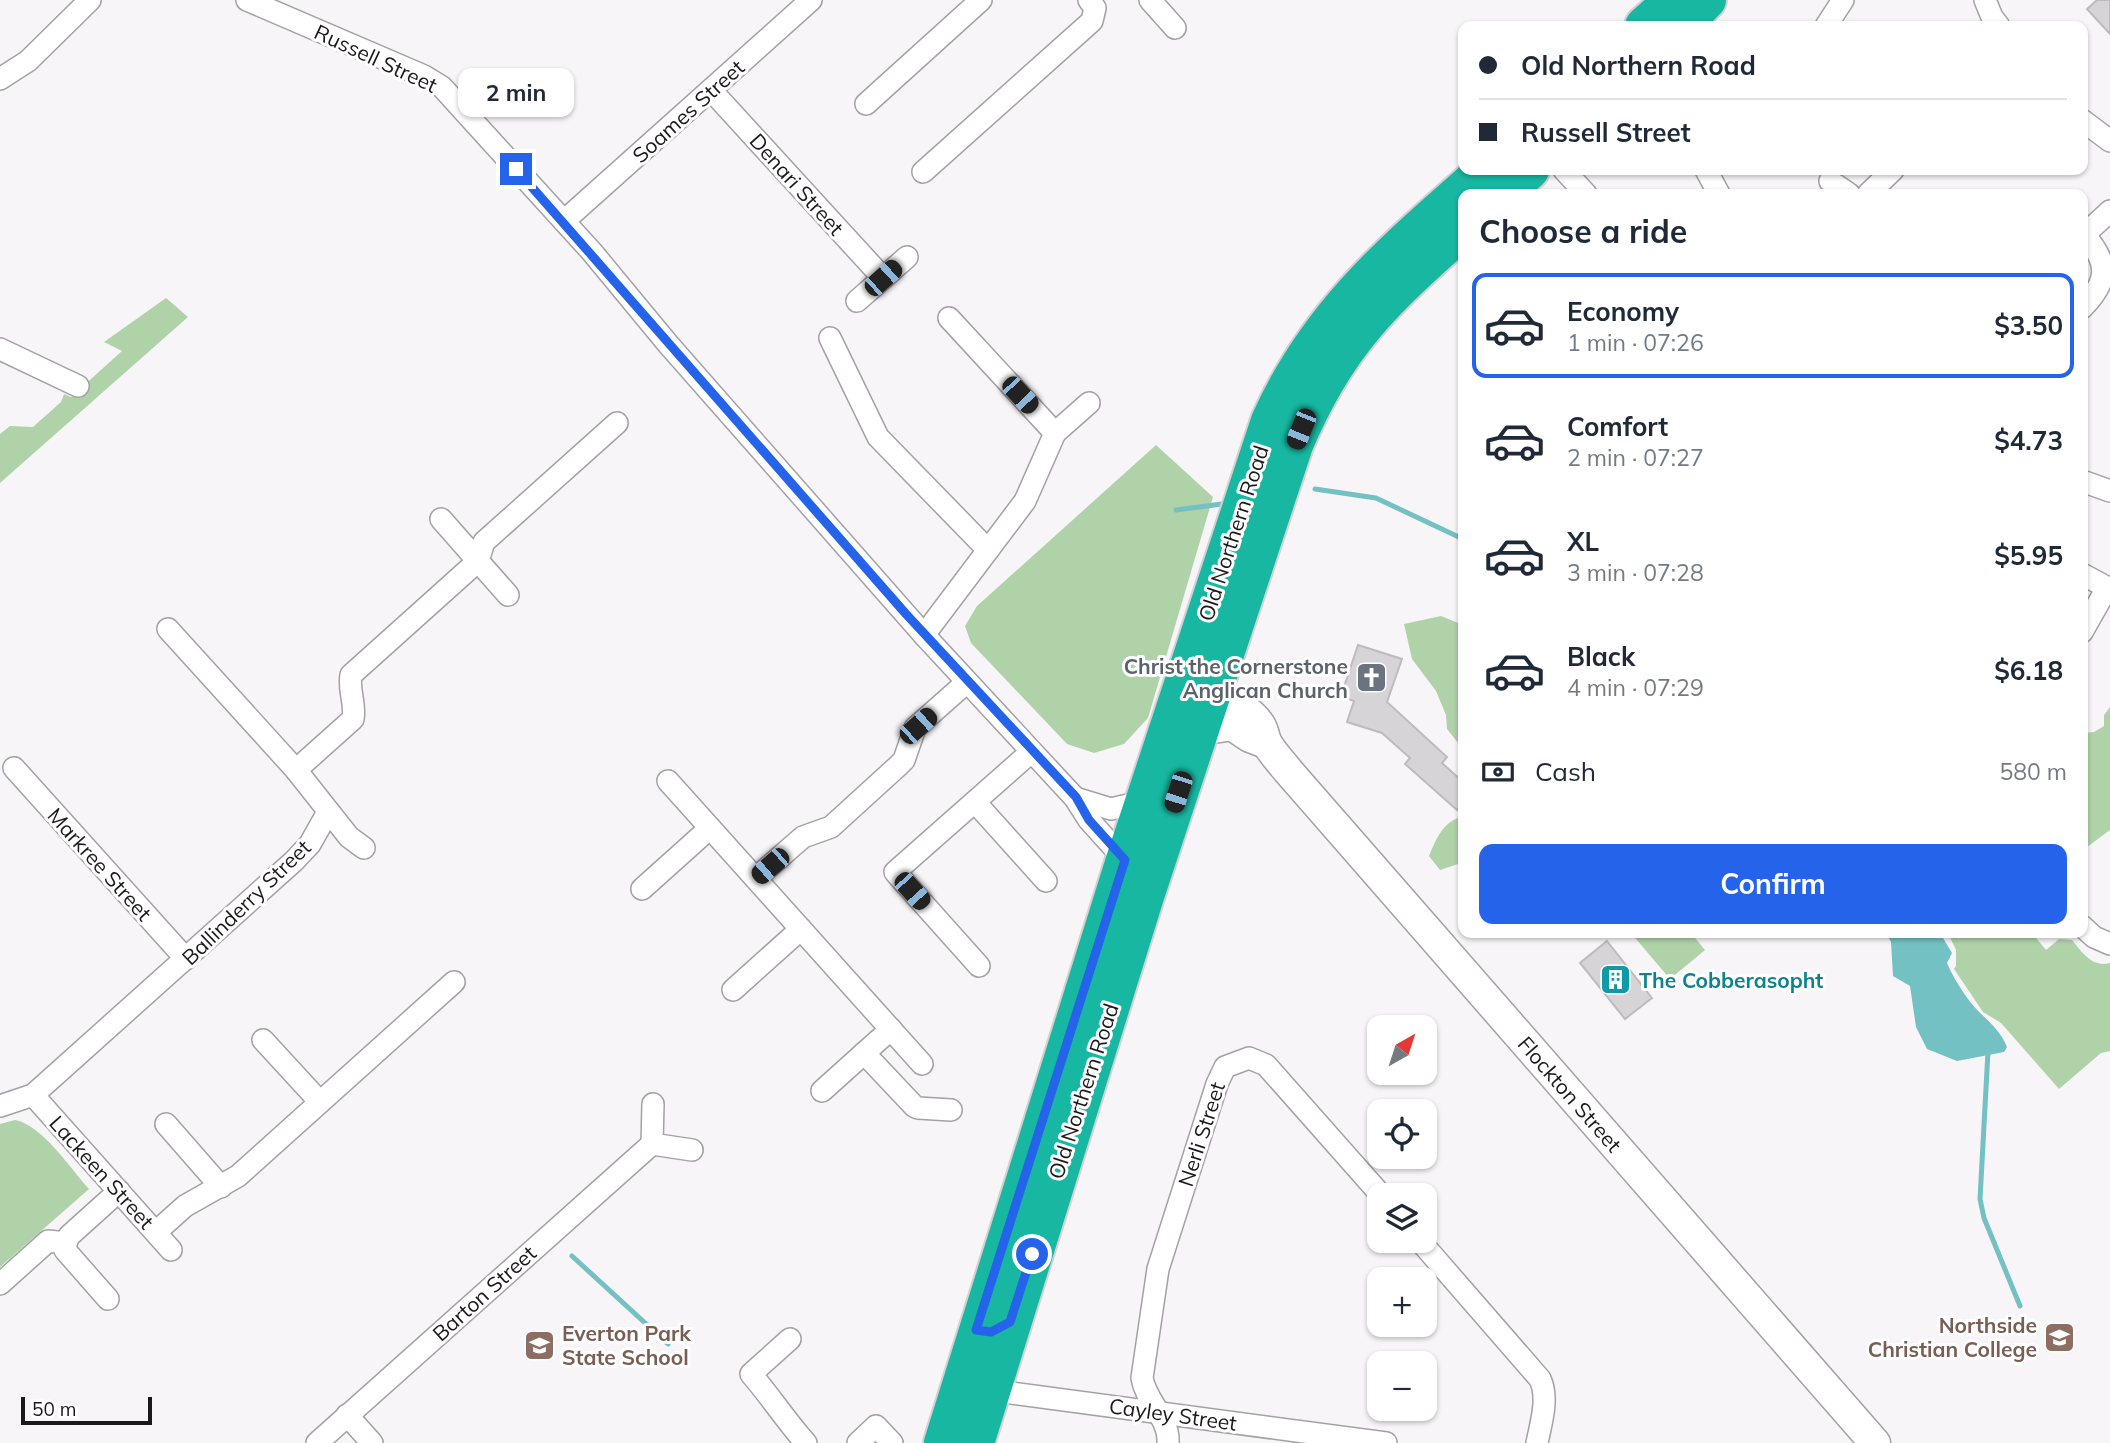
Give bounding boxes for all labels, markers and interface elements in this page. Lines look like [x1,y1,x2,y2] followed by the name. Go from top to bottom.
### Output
[310,18,442,98] street label: Russell Street
[1521,49,1756,82] text: Old Northern Road
[627,54,749,168] street label: Soames Street
[458,68,574,116] callout: 2 min
[486,78,546,107] text: 2 min
[1521,116,1691,149] text: Russell Street
[744,128,850,240] street label: Denari Street
[500,153,532,185] route end
[1479,211,1687,251] text: Choose a ride
[861,256,906,300] car
[1483,294,1546,357] icon: car
[1567,295,1679,328] text: Economy
[1994,309,2063,342] text: $3.50
[1567,328,1704,357] text: 1 min · 07:26
[998,372,1043,418] car
[1284,406,1319,452] car
[1483,409,1546,472] icon: car
[1567,410,1668,443] text: Comfort
[1994,424,2063,457] text: $4.73
[1192,442,1274,624] street label: Old Northern Road
[1567,443,1704,472] text: 2 min · 07:27
[1483,524,1546,587] icon: car
[1567,525,1599,558] text: XL
[1994,539,2063,572] text: $5.95
[1567,558,1704,587] text: 3 min · 07:28
[1483,639,1546,702] icon: car
[1567,640,1635,673] text: Black
[1124,653,1348,703] place label: Christ the Cornerstone Anglican Church
[1994,654,2063,687] text: $6.18
[1354,661,1388,695] church icon: Christ the Cornerstone Anglican Church
[1567,673,1704,702] text: 4 min · 07:29
[896,704,941,748] car
[1479,753,1517,791] icon: cash
[1535,755,1596,788] text: Cash
[1999,757,2067,786] text: 580 m
[1162,769,1195,815] car
[43,802,157,926] street label: Markree Street
[176,834,316,970] street label: Ballinderry Street
[748,844,793,888] car
[1479,844,2067,924] button: Confirm
[891,868,934,914] car
[1599,963,1633,997] building icon: The Cobberasopht
[1639,967,1823,993] place label: The Cobberasopht
[1042,1000,1124,1182] street label: Old Northern Road
[1367,1015,1437,1085] north arrow
[1367,1015,1437,1421] map controls
[1513,1031,1627,1157] street label: Flockton Street
[1172,1078,1230,1190] street label: Nerli Street
[1367,1099,1437,1169] button: locate
[44,1110,160,1234] street label: Lackeen Street
[1367,1183,1437,1253] button: layers
[1016,1238,1048,1270] route start
[427,1240,541,1346] street label: Barton Street
[1367,1267,1437,1337] button: +
[1868,1312,2037,1362] place label: Northside Christian College
[562,1320,691,1370] place label: Everton Park State School
[2043,1320,2077,1354] school or university icon: Northside Christian College
[522,1328,556,1362] school or university icon: Everton Park State School
[1367,1351,1437,1421] button: −
[1107,1392,1239,1436] street label: Cayley Street
[21,1394,152,1426] scale bar
[32,1397,76,1421] text: 50 m

